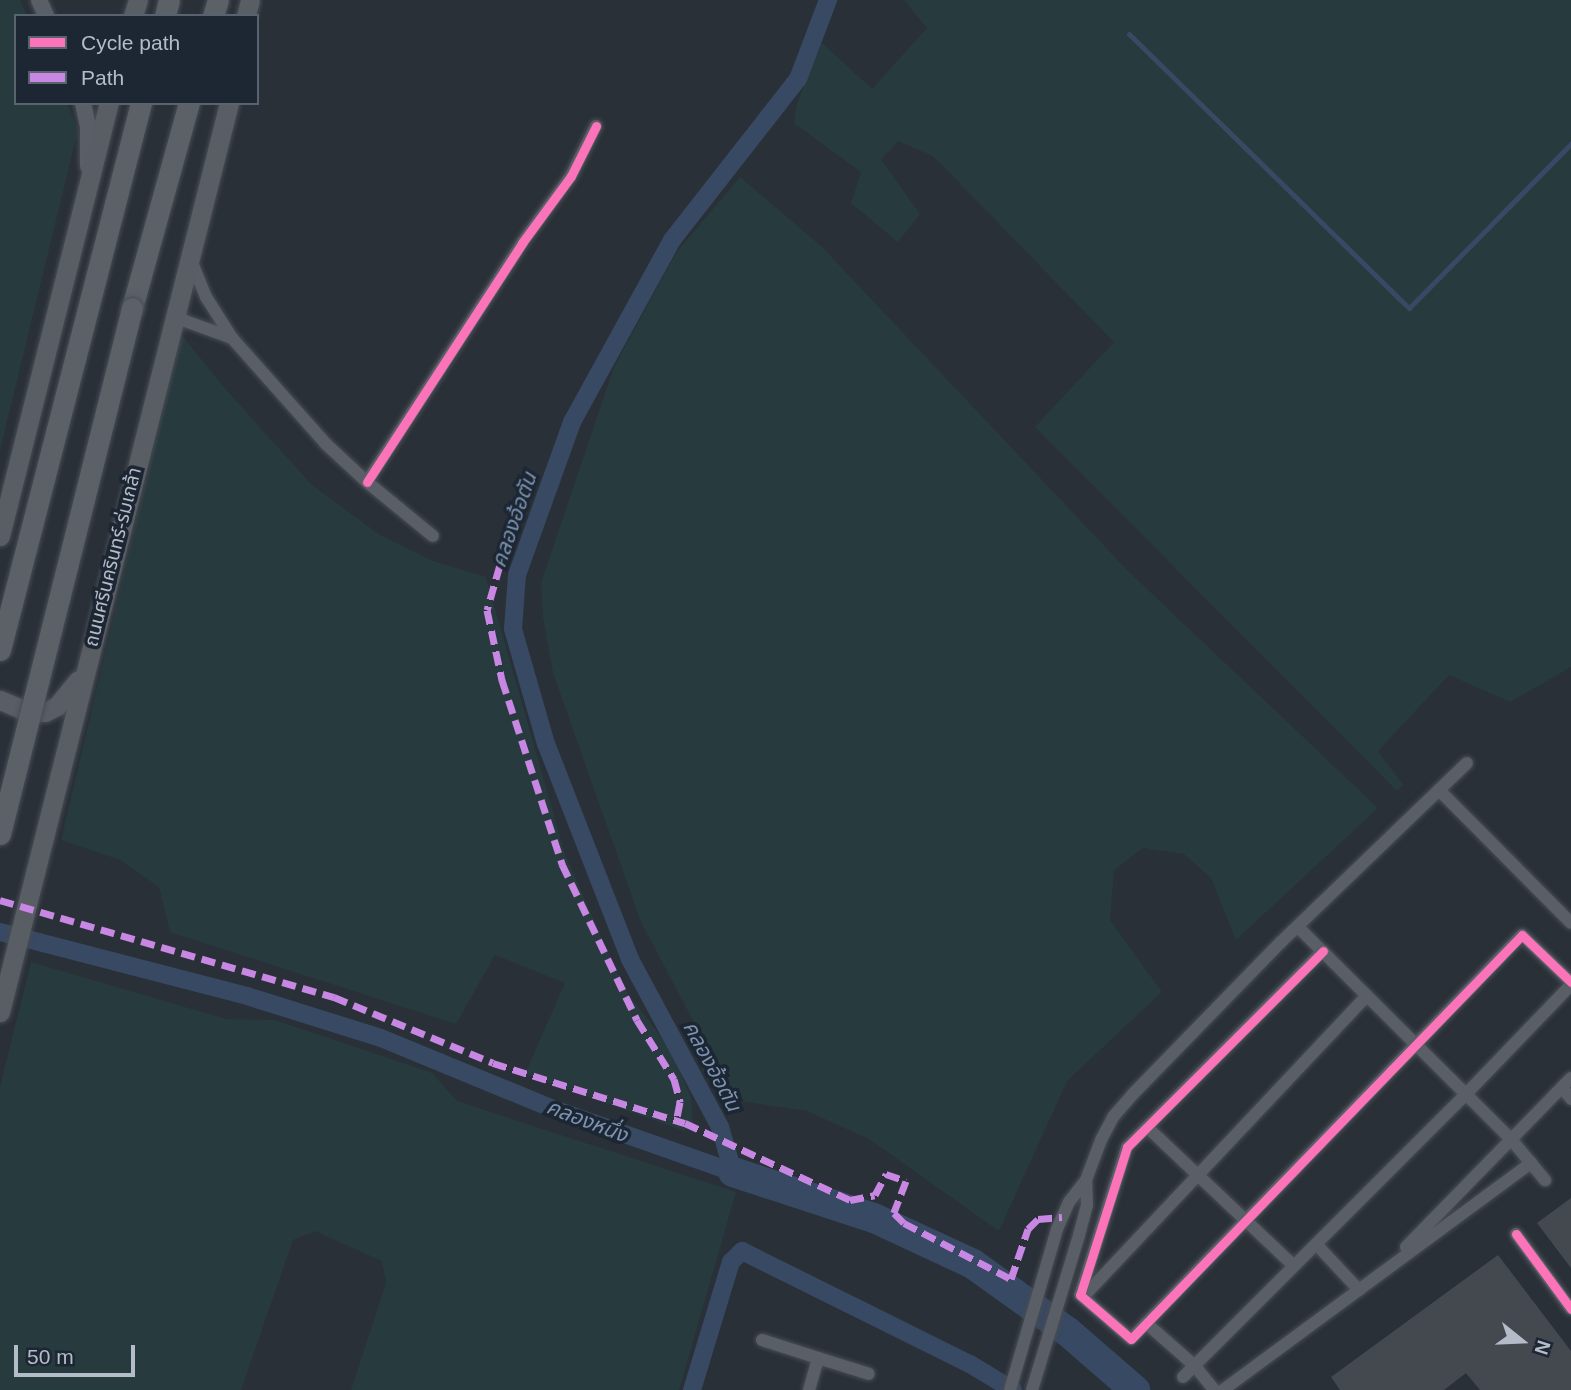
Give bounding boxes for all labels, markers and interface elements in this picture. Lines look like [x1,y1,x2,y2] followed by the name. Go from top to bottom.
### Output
[14,14,259,105] legend
[81,31,180,54] text: Cycle path
[81,66,124,89] text: Path
[80,465,146,649] street label: ถนนศรีนครินทร์-ร่มเกล้า
[486,469,542,571] water label: คลองอ้อตัน
[678,1017,746,1115] water label: คลองอ้อตัน
[543,1094,631,1148] water label: คลองหนึ่ง
[1487,1306,1557,1376] north arrow
[18,1330,138,1374] scale bar
[1530,1338,1555,1357] text: N
[27,1345,74,1368] text: 50 m

